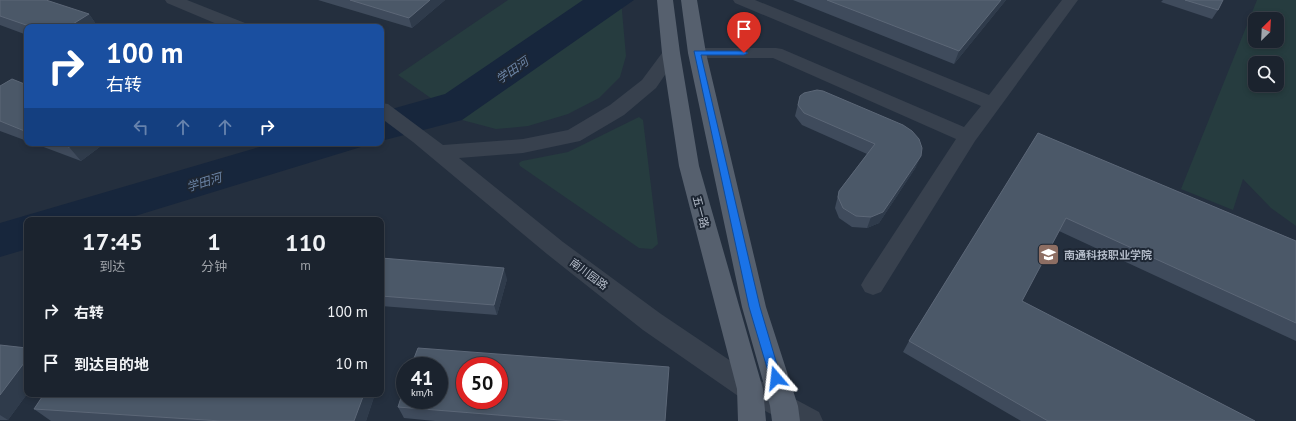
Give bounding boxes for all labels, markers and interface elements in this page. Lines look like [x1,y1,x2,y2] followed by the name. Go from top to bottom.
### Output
[727,12,761,53] pin
[1248,12,1284,48] north arrow
[1248,12,1284,92] map controls
[733,18,755,40] icon: arrive
[106,34,183,71] text: 100 m
[40,40,92,92] icon: right
[493,52,533,86] water label: 学田河
[1248,56,1284,92] button: search
[106,73,142,96] text: 右转
[130,116,152,138] icon: left
[172,116,194,138] icon: ahead
[214,116,236,138] icon: ahead
[256,116,278,138] icon: right
[185,169,225,194] water label: 学田河
[690,194,712,230] street label: 五一路
[82,226,143,257] text: 17:45
[207,226,221,257] text: 1
[285,227,326,258] text: 110
[1035,242,1061,268] school or university icon: 南通科技职业学院
[1064,248,1152,262] place label: 南通科技职业学院
[567,255,611,293] street label: 南川园路
[300,257,311,274] text: m
[100,258,126,275] text: 到达
[201,258,227,275] text: 分钟
[40,300,62,322] icon: right
[327,302,368,321] text: 100 m
[74,303,104,322] text: 右转
[40,352,62,374] icon: arrive
[335,354,368,373] text: 10 m
[74,355,149,374] text: 到达目的地
[456,357,508,409] speed limit sign: 50
[755,357,797,399] position arrow
[411,365,433,391] text: 41
[411,386,433,399] text: km/h

